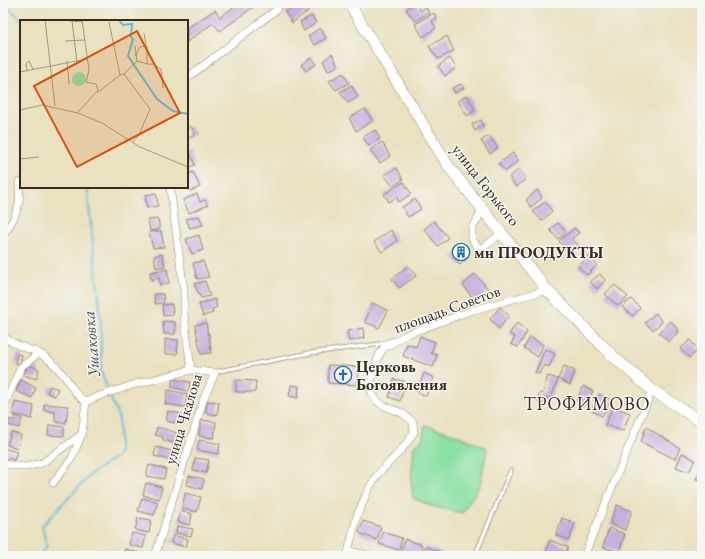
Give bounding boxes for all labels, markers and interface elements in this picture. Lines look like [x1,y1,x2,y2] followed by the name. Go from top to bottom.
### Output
[20,20,188,188] inset map
[447,140,525,230] street label: улица Горького
[451,242,471,262] building icon: мн ПРООДУКТЫ
[474,242,603,263] place label: мн ПРООДУКТЫ
[391,280,503,338] street label: площадь Советов
[77,310,105,378] water label: Ушаковка
[356,356,448,395] place label: Церковь Богоявления
[333,365,353,385] church icon: Церковь Богоявления
[159,370,207,467] street label: улица Чкалова
[523,392,651,415] district label: ТРОФИМОВО

